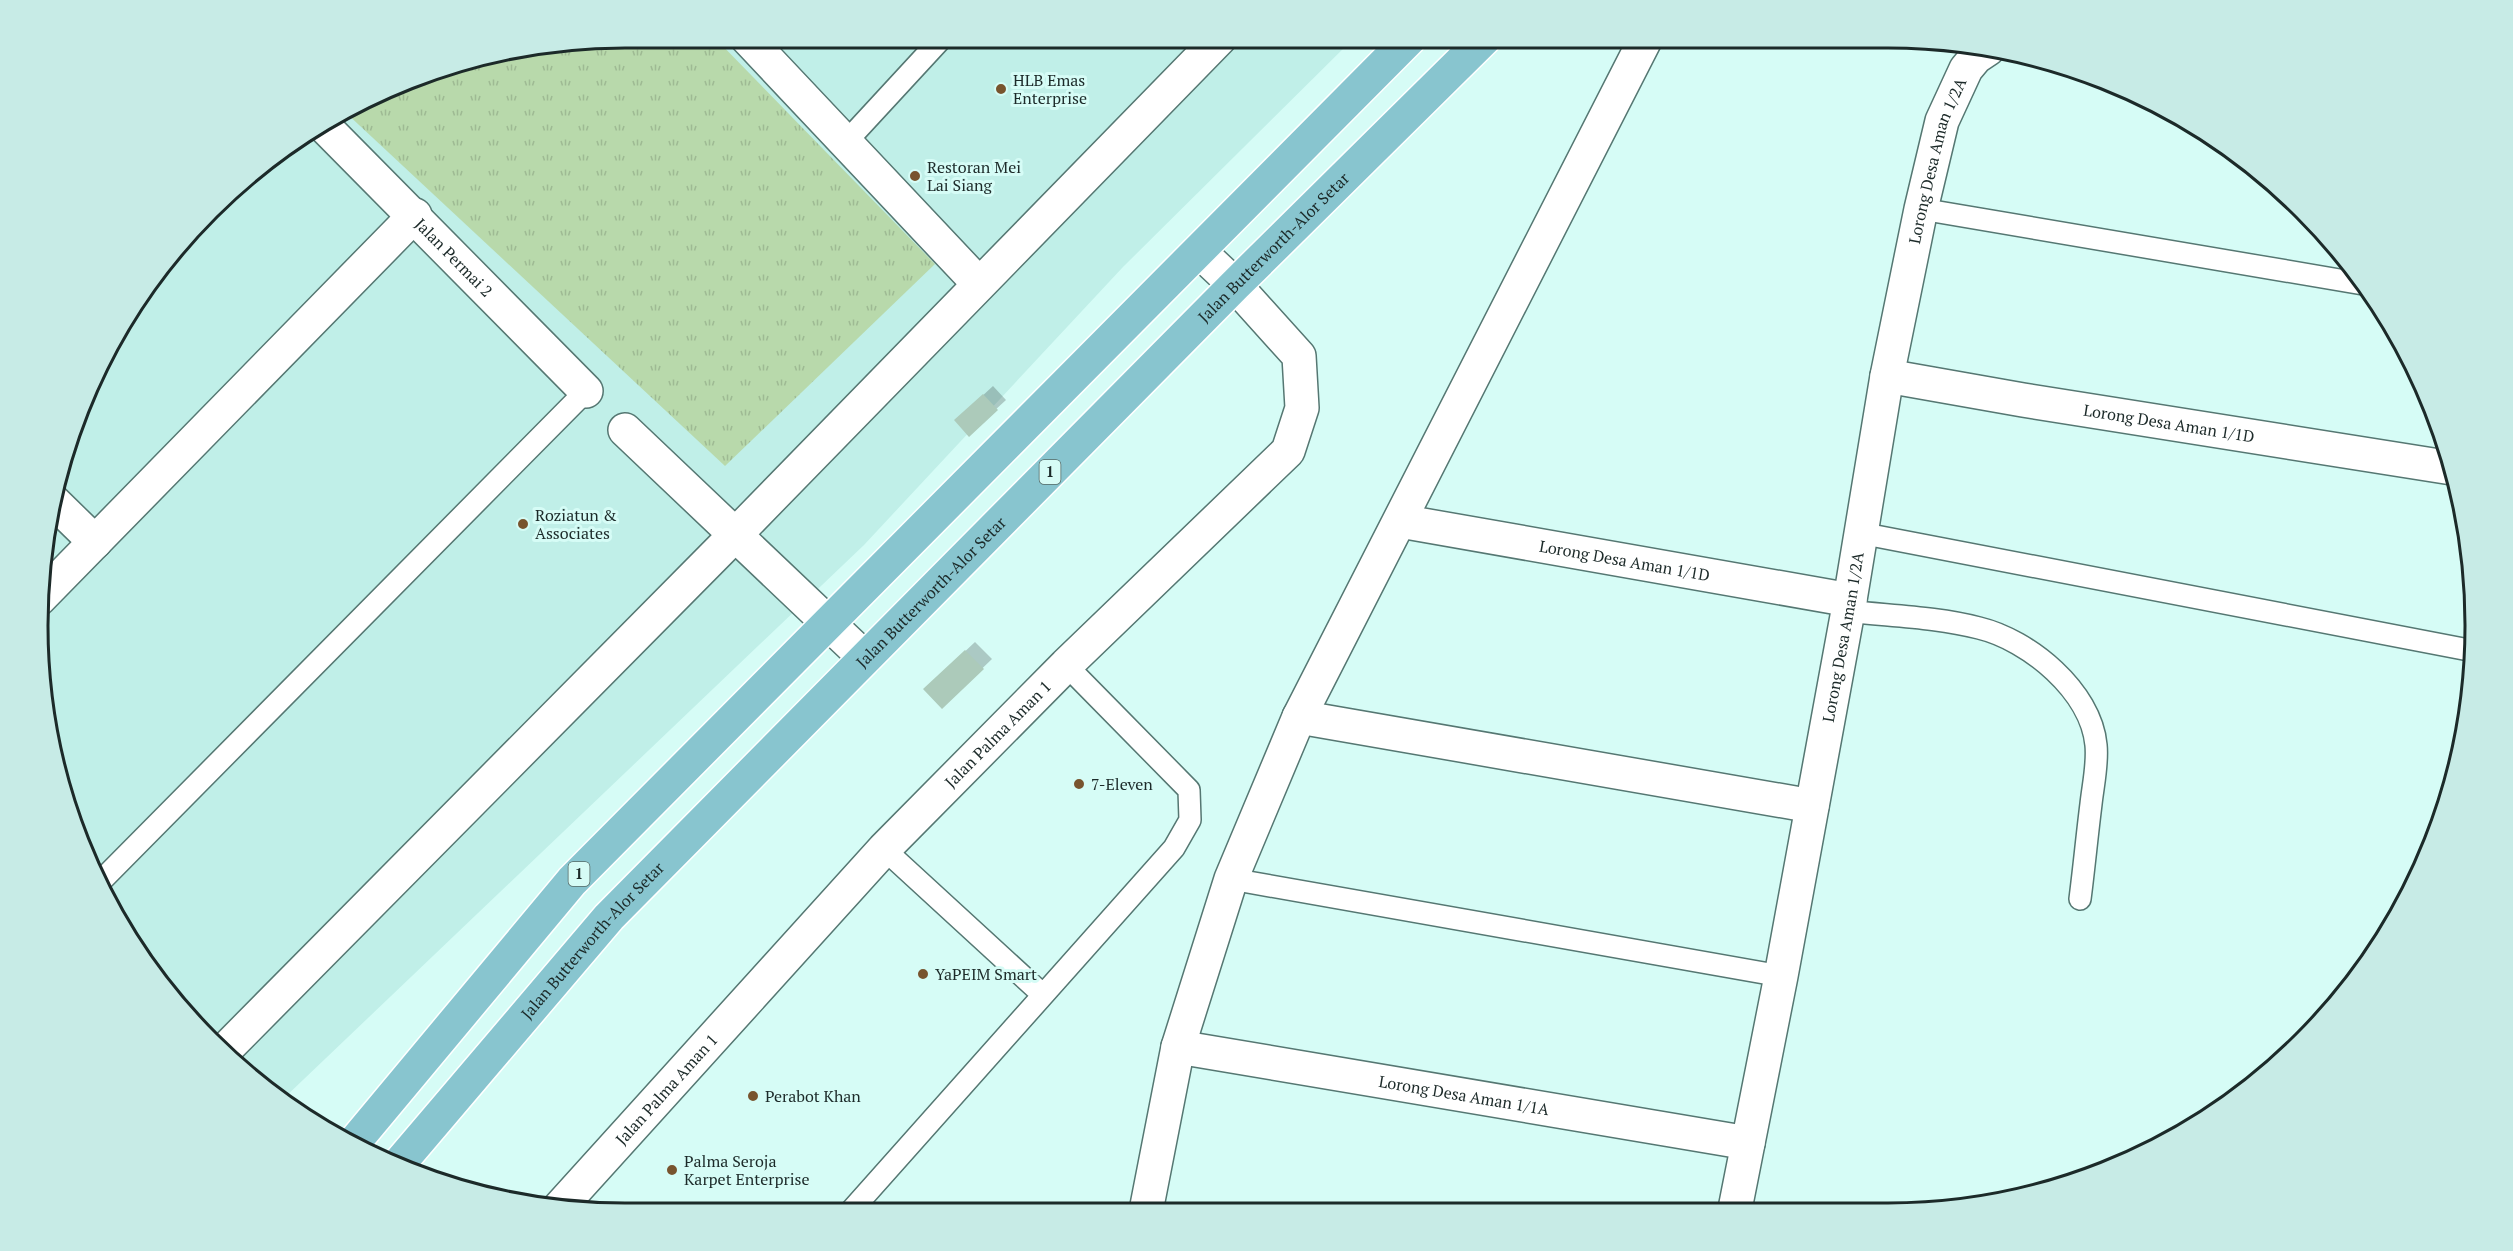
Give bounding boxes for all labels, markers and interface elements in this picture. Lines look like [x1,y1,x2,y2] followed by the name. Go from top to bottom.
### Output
[1013,69,1087,109] place label: HLB Emas Enterprise
[1903,74,1971,246] street label: Lorong Desa Aman 1/2A
[994,82,1008,96] marker: HLB Emas Enterprise
[927,156,1021,196] place label: Restoran Mei Lai Siang
[1193,167,1354,327] street label: Jalan Butterworth-Alor Setar
[908,169,922,183] marker: Restoran Mei Lai Siang
[410,213,498,302] street label: Jalan Permai 2
[2082,399,2256,448] street label: Lorong Desa Aman 1/1D
[1040,460,1060,484] road number: 1
[535,504,617,544] place label: Roziatun & Associates
[851,511,1011,672] street label: Jalan Butterworth-Alor Setar
[516,517,530,531] marker: Roziatun & Associates
[1538,535,1712,586] street label: Lorong Desa Aman 1/1D
[1817,550,1869,724] street label: Lorong Desa Aman 1/2A
[940,676,1056,792] street label: Jalan Palma Aman 1
[1091,773,1153,795] place label: 7-Eleven
[1072,777,1086,791] marker: 7-Eleven
[516,856,669,1024] street label: Jalan Butterworth-Alor Setar
[568,862,590,886] road number: 1
[935,963,1037,985] place label: YaPEIM Smart
[916,967,930,981] marker: YaPEIM Smart
[610,1029,722,1150] street label: Jalan Palma Aman 1
[1377,1070,1551,1120] street label: Lorong Desa Aman 1/1A
[765,1085,861,1107] place label: Perabot Khan
[746,1089,760,1103] marker: Perabot Khan
[684,1150,809,1190] place label: Palma Seroja Karpet Enterprise
[665,1163,679,1177] marker: Palma Seroja Karpet Enterprise

